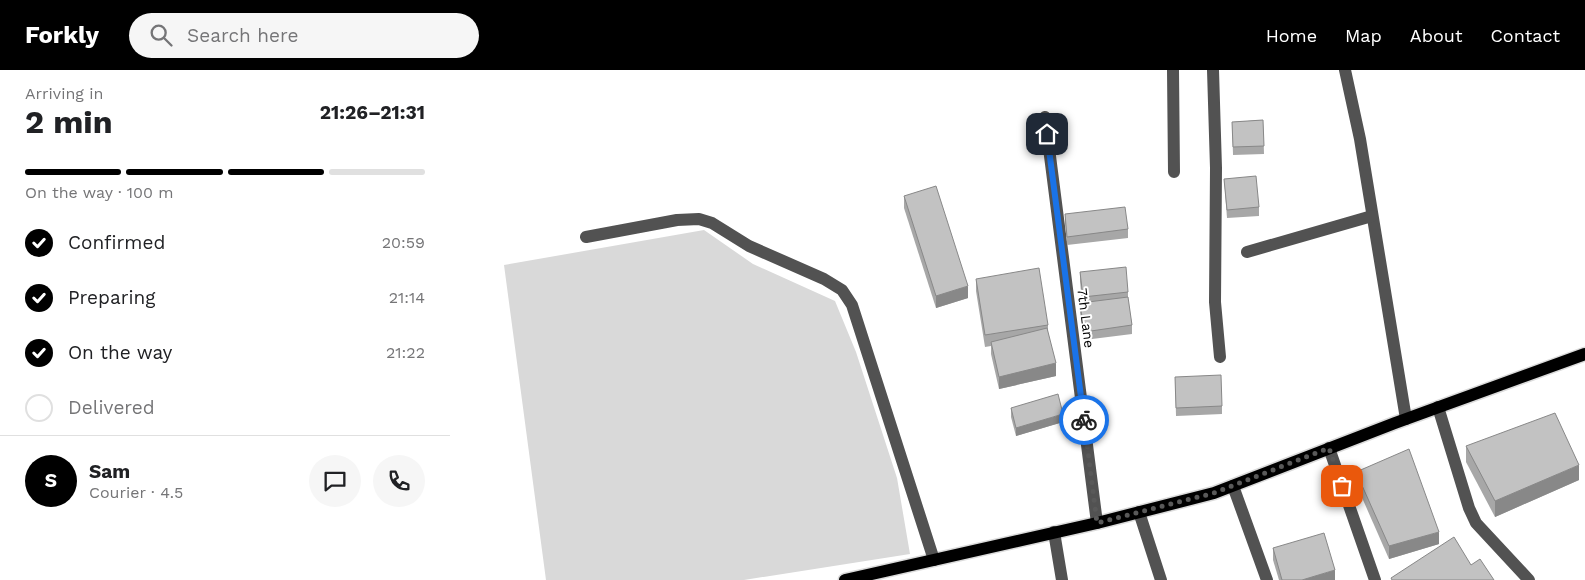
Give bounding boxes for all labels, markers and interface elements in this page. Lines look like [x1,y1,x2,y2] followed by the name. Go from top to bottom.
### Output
[129,13,479,58] search box
[25,21,99,49] text: Forkly
[147,21,175,49] icon: search
[187,24,298,47] text: Search here
[1266,25,1317,46] text: Home
[1345,25,1382,46] text: Map
[1410,25,1462,46] text: About
[1490,25,1560,46] text: Contact
[25,84,103,103] text: Arriving in
[320,101,425,124] text: 21:26–21:31
[25,103,113,141] text: 2 min
[1026,113,1068,155] pin
[1033,120,1061,148] icon: home
[25,183,174,202] text: On the way · 100 m
[25,229,53,257] icon: check
[68,231,165,254] text: Confirmed
[382,233,425,252] text: 20:59
[25,284,53,312] icon: check
[68,286,155,309] text: Preparing
[1074,287,1098,349] street label: 7th Lane
[389,288,425,307] text: 21:14
[25,339,53,367] icon: check
[68,341,172,364] text: On the way
[386,343,425,362] text: 21:22
[1059,395,1109,445] courier
[68,396,155,419] text: Delivered
[1070,406,1098,434] icon: bike
[309,455,361,507] button: chat
[373,455,425,507] button: phone
[89,460,130,483] text: Sam
[1321,465,1363,507] pin
[45,469,57,492] text: S
[1328,472,1356,500] icon: bag
[89,483,183,502] text: Courier · 4.5

